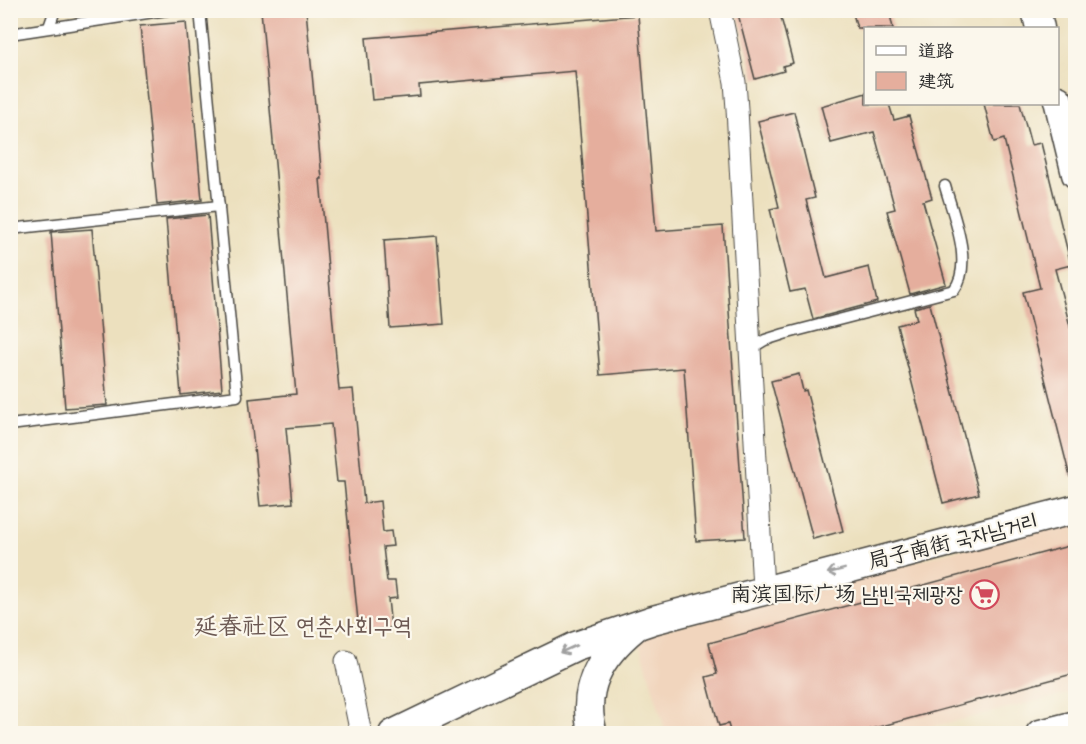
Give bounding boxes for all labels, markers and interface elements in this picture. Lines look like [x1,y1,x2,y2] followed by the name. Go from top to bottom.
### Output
[864,27,1059,105] legend
[918,40,954,66] text: 道路
[918,70,954,96] text: 建筑
[866,507,1041,579] street label: 局子南街 국자남거리
[827,565,846,577] one-way arrow
[968,578,1000,610] supermarket icon: 南滨国际广场 남빈국제광장
[730,581,963,611] place label: 南滨国际广场 남빈국제광장
[194,611,412,646] district label: 延春社区 연춘사회구역
[560,644,578,655] one-way arrow

